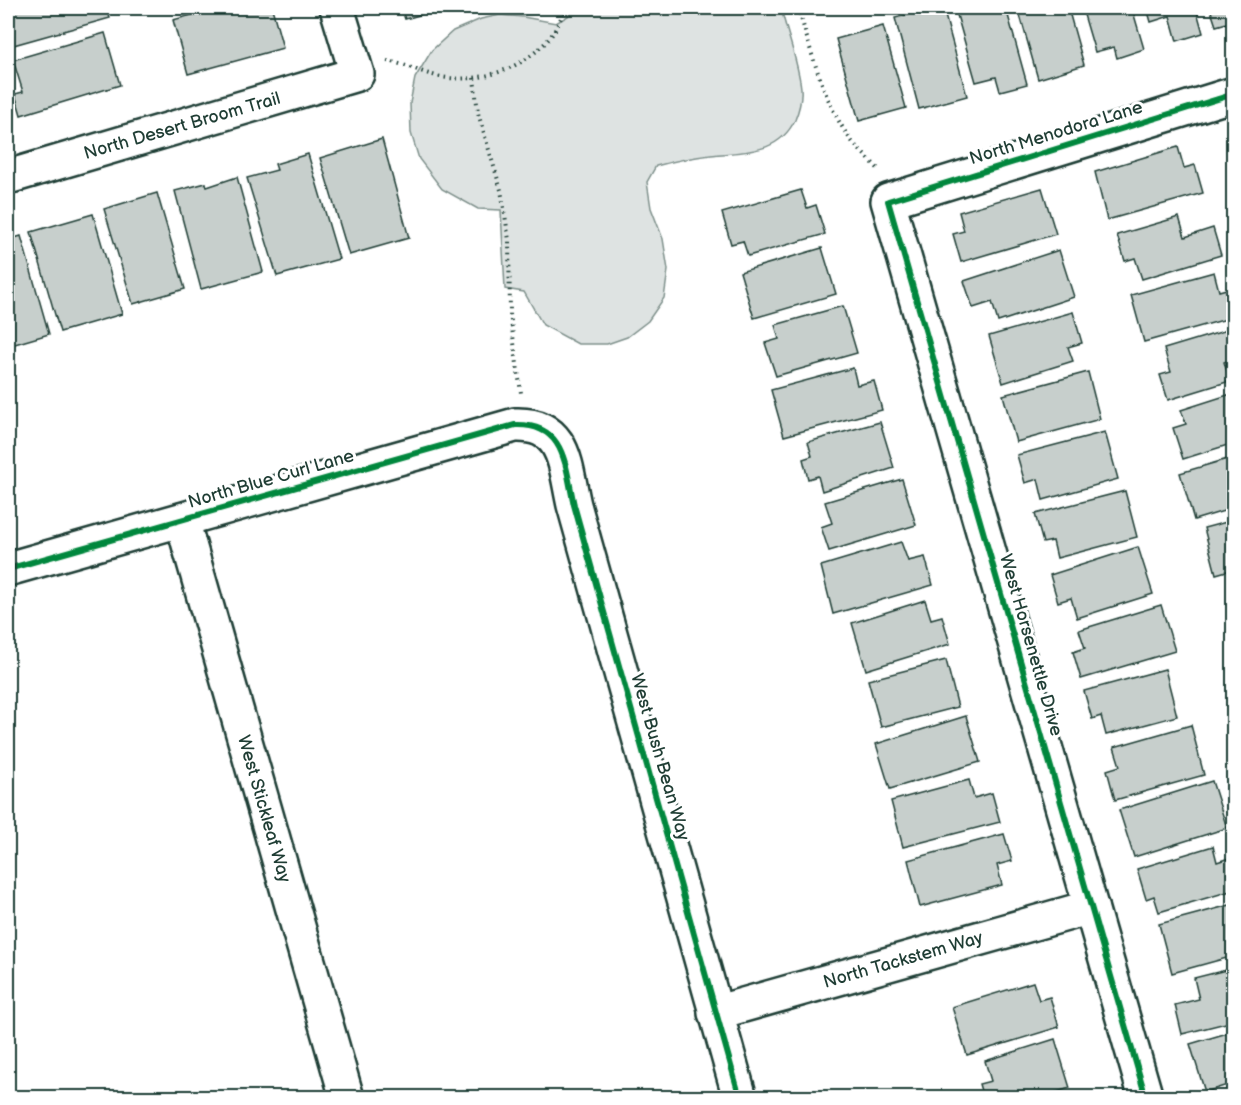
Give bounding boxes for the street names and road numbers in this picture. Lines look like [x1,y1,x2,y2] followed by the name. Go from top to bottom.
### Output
[81,88,283,164] street label: North Desert Broom Trail
[967,97,1145,169] street label: North Menodora Lane
[186,445,357,513] street label: North Blue Curl Lane
[995,552,1067,739] street label: West Horsenettle Drive
[626,671,694,844] street label: West Bush Bean Way
[233,733,295,886] street label: West Stickleaf Way
[821,927,986,993] street label: North Tackstem Way

